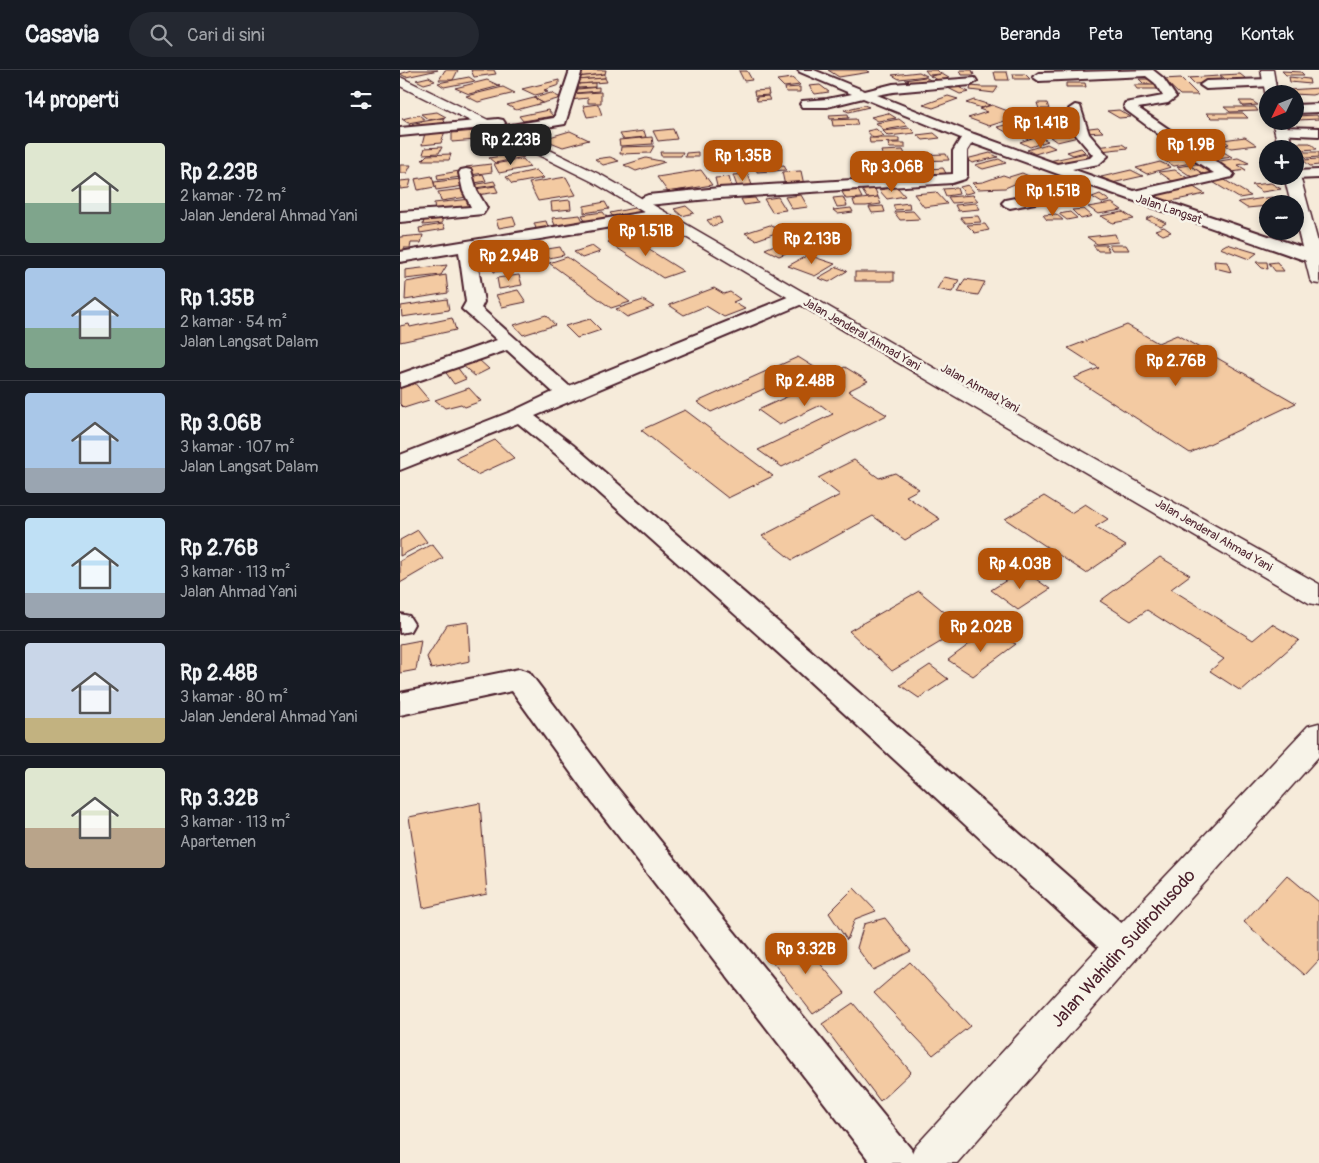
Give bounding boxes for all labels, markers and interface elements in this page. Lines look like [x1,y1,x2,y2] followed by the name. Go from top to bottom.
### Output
[129,12,479,57] search box
[25,20,99,49] text: Casavia
[147,21,175,49] icon: search
[187,23,265,47] text: Cari di sini
[1000,23,1060,46] text: Beranda
[1088,23,1123,46] text: Peta
[1151,23,1213,46] text: Tentang
[1241,23,1294,46] text: Kontak
[1259,85,1304,130] north arrow
[1259,85,1304,240] map controls
[347,86,375,114] icon: filters
[25,87,118,114] text: 14 properti
[989,106,1093,149] pin: Rp 1.41B
[1014,113,1068,133] text: Rp 1.41B
[459,124,563,166] pin: Rp 2.23B
[1145,128,1237,171] pin: Rp 1.9B
[481,130,541,150] text: Rp 2.23B
[1167,135,1215,155] text: Rp 1.9B
[691,140,795,182] pin: Rp 1.35B
[1259,140,1304,185] button: +
[715,146,771,166] text: Rp 1.35B
[840,150,944,193] pin: Rp 3.06B
[861,157,923,177] text: Rp 3.06B
[180,159,258,186] text: Rp 2.23B
[65,163,125,223] icon: home
[1001,174,1105,217] pin: Rp 1.51B
[1026,181,1080,201] text: Rp 1.51B
[180,186,287,206] text: 2 kamar · 72 m²
[1134,191,1204,228] street label: Jalan Langsat
[1259,195,1304,240] button: −
[180,206,357,226] text: Jalan Jenderal Ahmad Yani
[594,214,698,257] pin: Rp 1.51B
[619,221,673,241] text: Rp 1.51B
[760,222,864,265] pin: Rp 2.13B
[784,229,840,249] text: Rp 2.13B
[457,240,561,282] pin: Rp 2.94B
[479,246,539,266] text: Rp 2.94B
[180,285,254,312] text: Rp 1.35B
[65,288,125,348] icon: home
[800,295,923,374] street label: Jalan Jenderal Ahmad Yani
[180,312,287,332] text: 2 kamar · 54 m²
[180,332,318,352] text: Jalan Langsat Dalam
[1124,344,1228,387] pin: Rp 2.76B
[1146,351,1206,371] text: Rp 2.76B
[938,361,1022,416] street label: Jalan Ahmad Yani
[753,364,857,407] pin: Rp 2.48B
[775,371,835,391] text: Rp 2.48B
[180,410,261,437] text: Rp 3.06B
[65,413,125,473] icon: home
[180,437,295,457] text: 3 kamar · 107 m²
[180,457,318,477] text: Jalan Langsat Dalam
[1152,496,1275,575] street label: Jalan Jenderal Ahmad Yani
[180,535,258,562] text: Rp 2.76B
[65,538,125,598] icon: home
[968,548,1072,590] pin: Rp 4.03B
[989,554,1051,574] text: Rp 4.03B
[180,562,291,582] text: 3 kamar · 113 m²
[180,582,297,602] text: Jalan Ahmad Yani
[929,610,1033,653] pin: Rp 2.02B
[950,617,1012,637] text: Rp 2.02B
[180,660,258,687] text: Rp 2.48B
[65,663,125,723] icon: home
[180,687,288,707] text: 3 kamar · 80 m²
[180,707,357,727] text: Jalan Jenderal Ahmad Yani
[180,785,258,812] text: Rp 3.32B
[65,788,125,848] icon: home
[180,812,291,832] text: 3 kamar · 113 m²
[180,832,256,852] text: Apartemen
[1046,864,1201,1032] street label: Jalan Wahidin Sudirohusodo
[754,932,858,975] pin: Rp 3.32B
[776,939,836,959] text: Rp 3.32B

